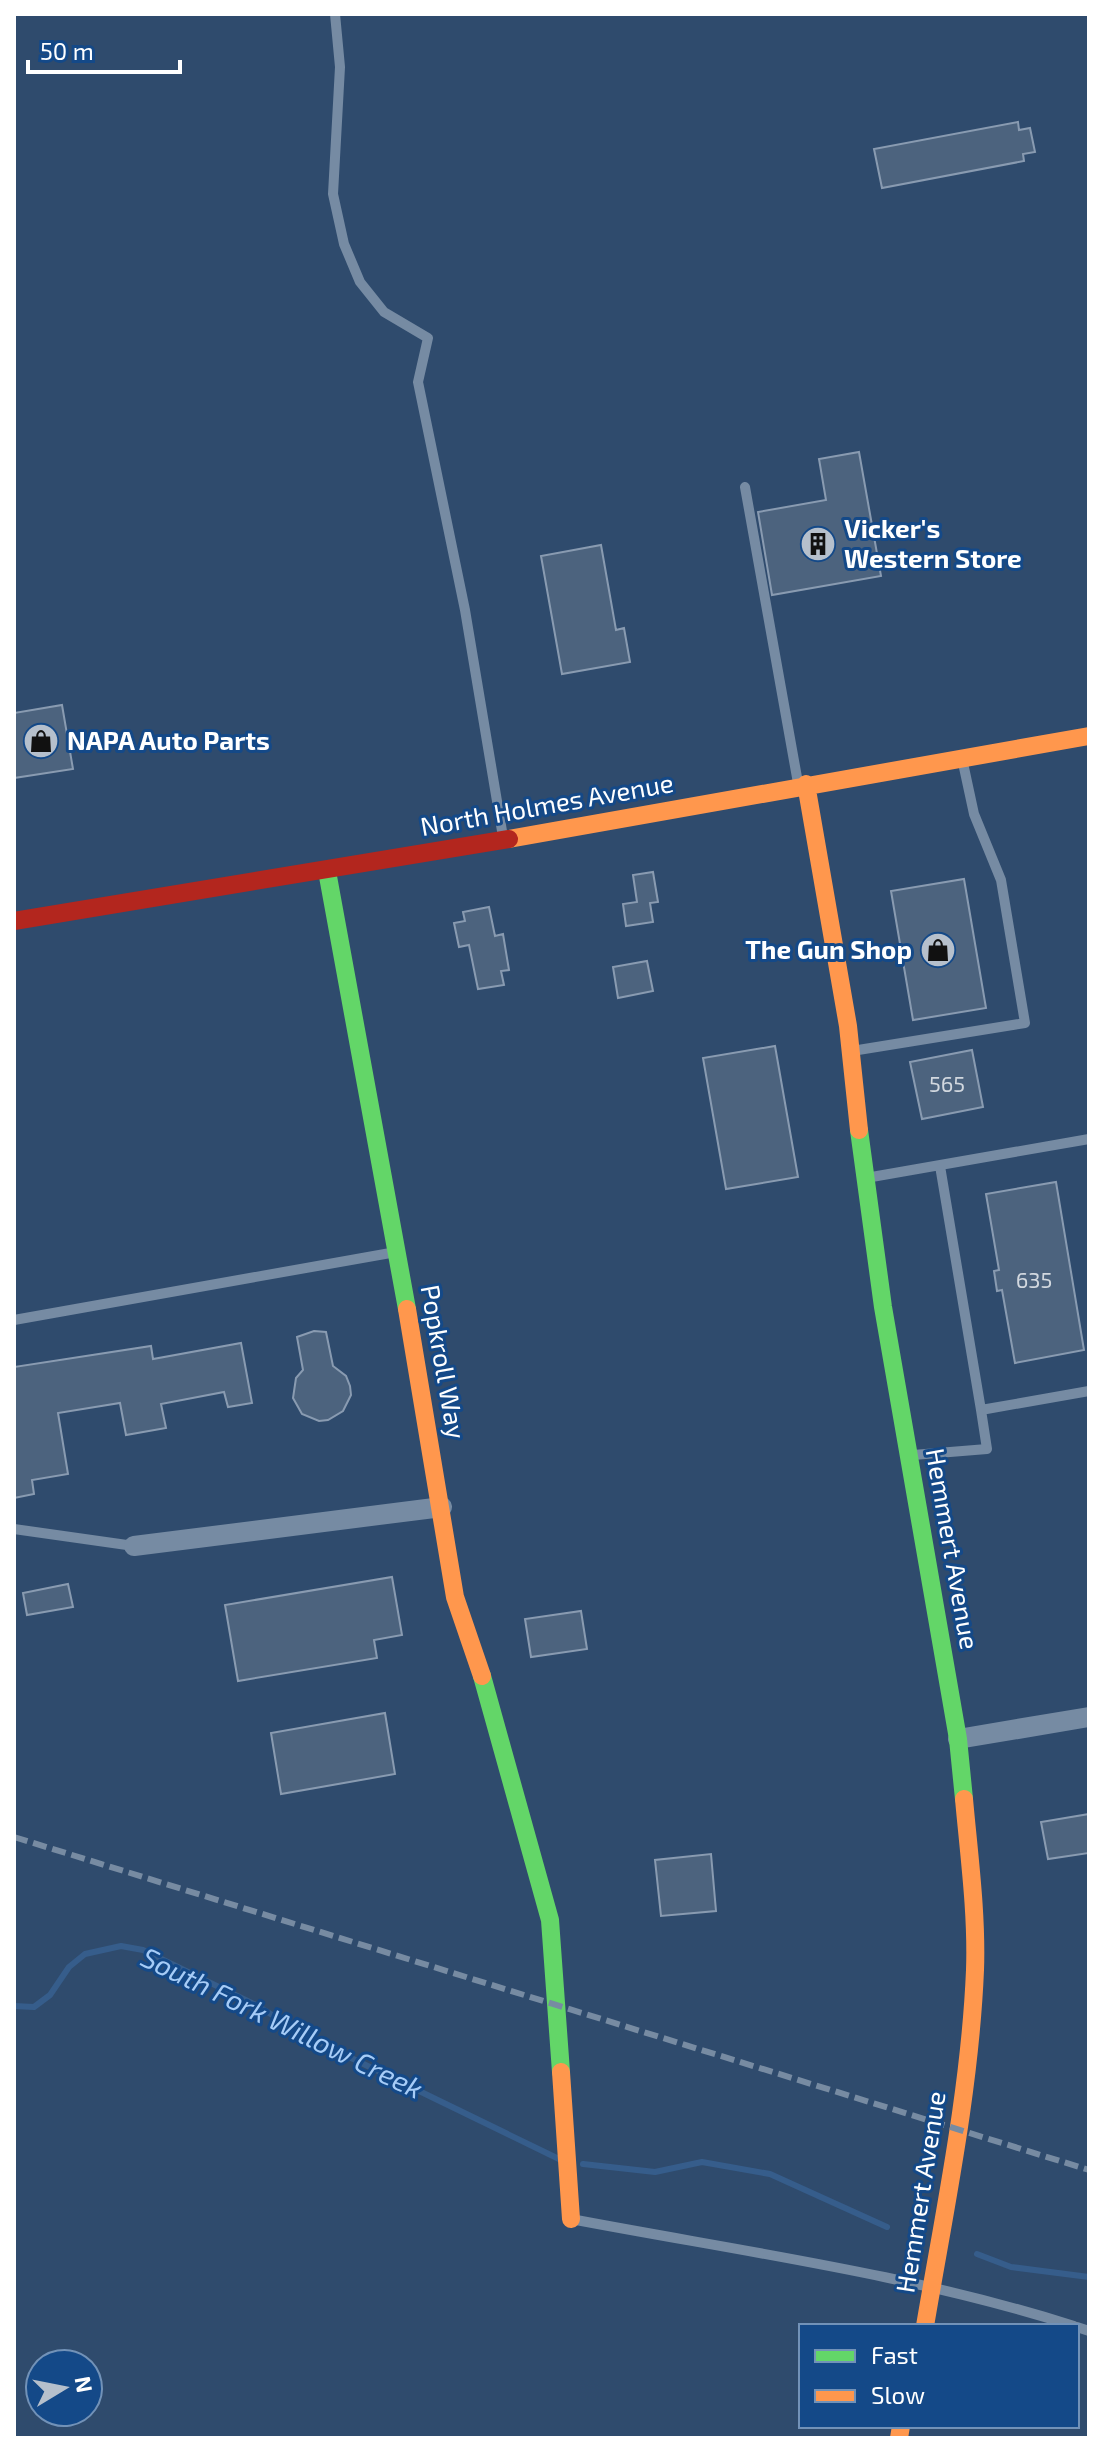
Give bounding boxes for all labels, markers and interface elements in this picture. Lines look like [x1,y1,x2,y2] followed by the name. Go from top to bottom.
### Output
[28,24,180,74] scale bar
[40,36,94,65] text: 50 m
[844,512,1022,573] place label: Vicker's Western Store
[799,525,837,563] building icon: Vicker's Western Store
[22,722,60,760] shop icon: NAPA Auto Parts
[67,724,270,755] place label: NAPA Auto Parts
[418,766,676,841] street label: North Holmes Avenue
[919,931,957,969] shop icon: The Gun Shop
[745,933,912,964] place label: The Gun Shop
[929,1070,965,1096] house number: 565
[1016,1266,1052,1292] house number: 635
[416,1282,473,1441] street label: Popkroll Way
[921,1446,986,1652] street label: Hemmert Avenue
[136,1939,429,2105] water label: South Fork Willow Creek
[888,2089,951,2295] street label: Hemmert Avenue
[799,2324,1079,2428] legend
[871,2340,918,2369] text: Fast
[24,2348,104,2428] north arrow
[70,2374,99,2394] text: N
[871,2380,925,2409] text: Slow

